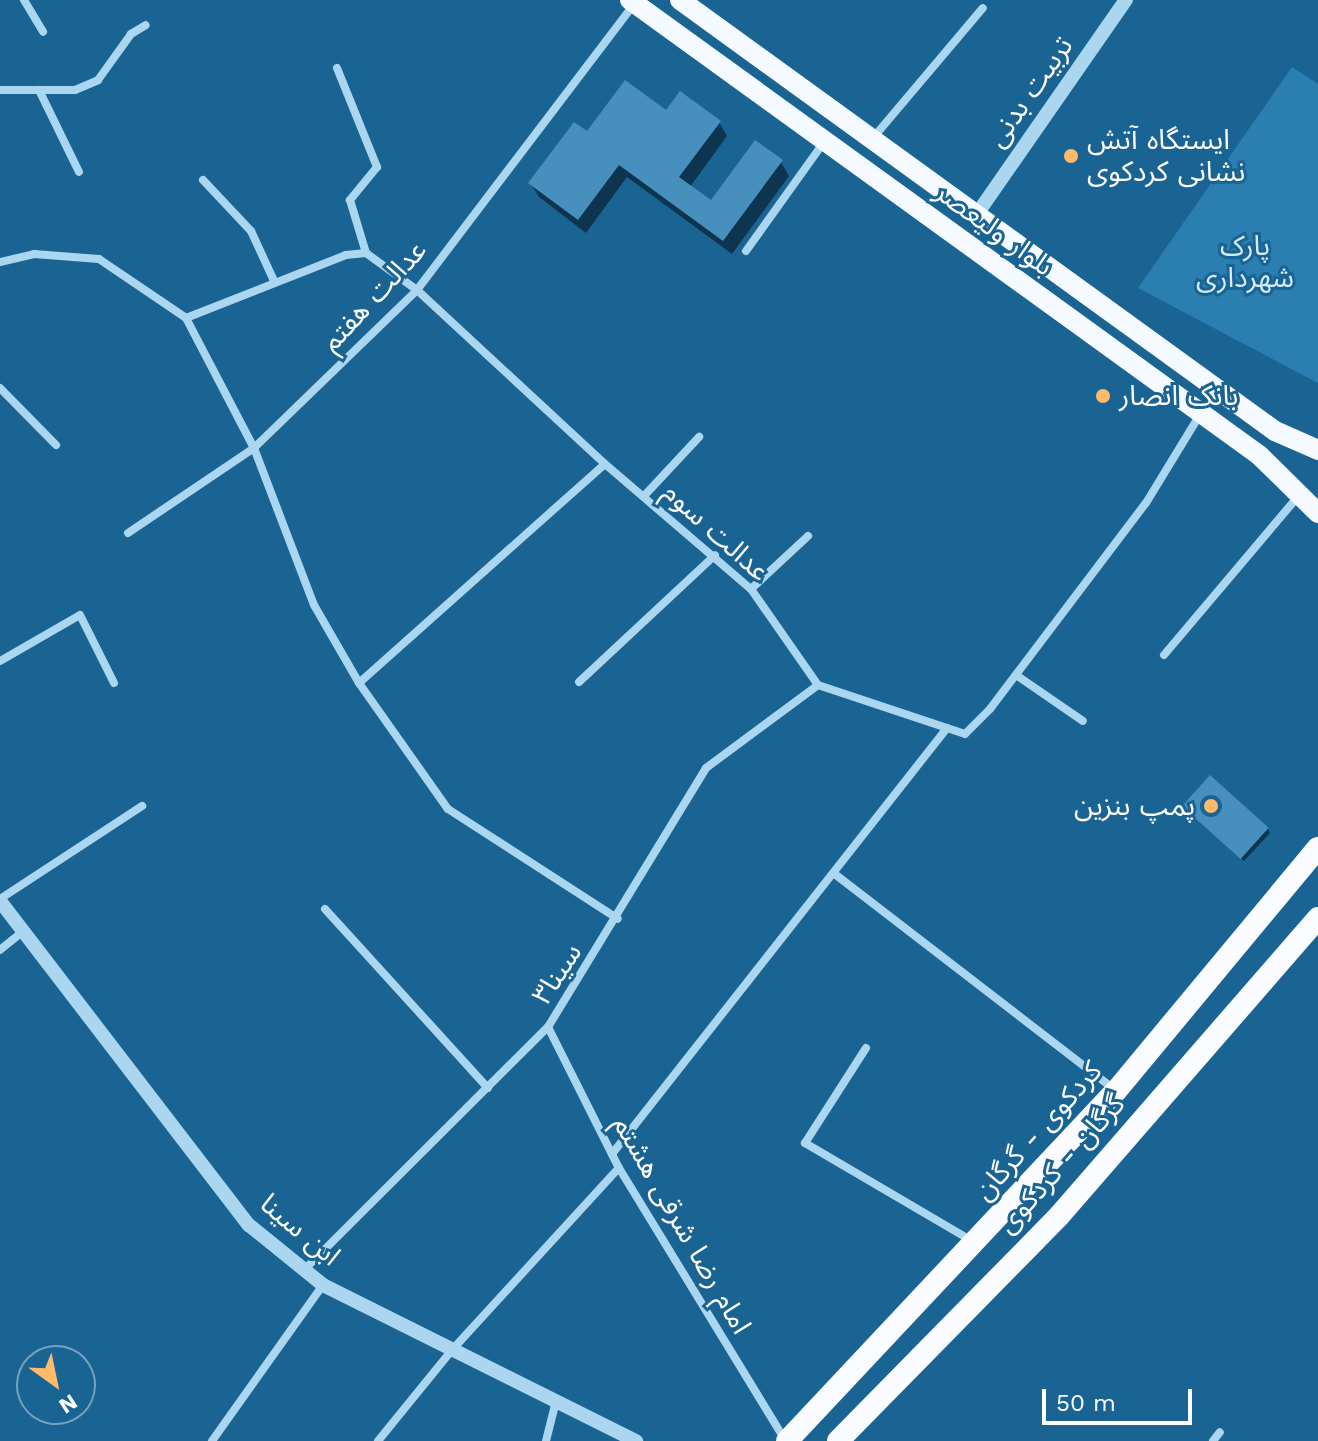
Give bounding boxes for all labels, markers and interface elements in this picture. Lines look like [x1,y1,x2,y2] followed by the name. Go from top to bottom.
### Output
[980,30,1080,154] street label: تربیت بدنی
[1087,123,1245,189] place label: ایستگاه آتش نشانی کردکوی
[1062,147,1080,165] marker: ایستگاه آتش نشانی کردکوی
[928,175,1060,283] street label: بلوار ولیعصر
[1196,229,1294,295] park label: پارک شهرداری
[314,234,434,358] street label: عدالت هفتم
[1119,379,1238,413] place label: بانک انصار
[1094,387,1112,405] marker: بانک انصار
[656,475,776,589] street label: عدالت سوم
[1074,789,1195,823] place label: پمپ بنزین
[1202,797,1220,815] marker: پمپ بنزین
[525,937,589,1011] street label: سینا۳
[967,1055,1109,1207] street label: کردکوی - گرگان
[990,1088,1132,1240] street label: گرگان - کردکوی
[606,1110,758,1340] street label: امام رضا شرقی هشتم
[253,1187,347,1273] street label: ابن سینا
[16,1345,96,1425] north arrow
[1046,1373,1196,1423] scale bar
[55,1389,82,1419] text: N
[1056,1389,1116,1417] text: 50 m

